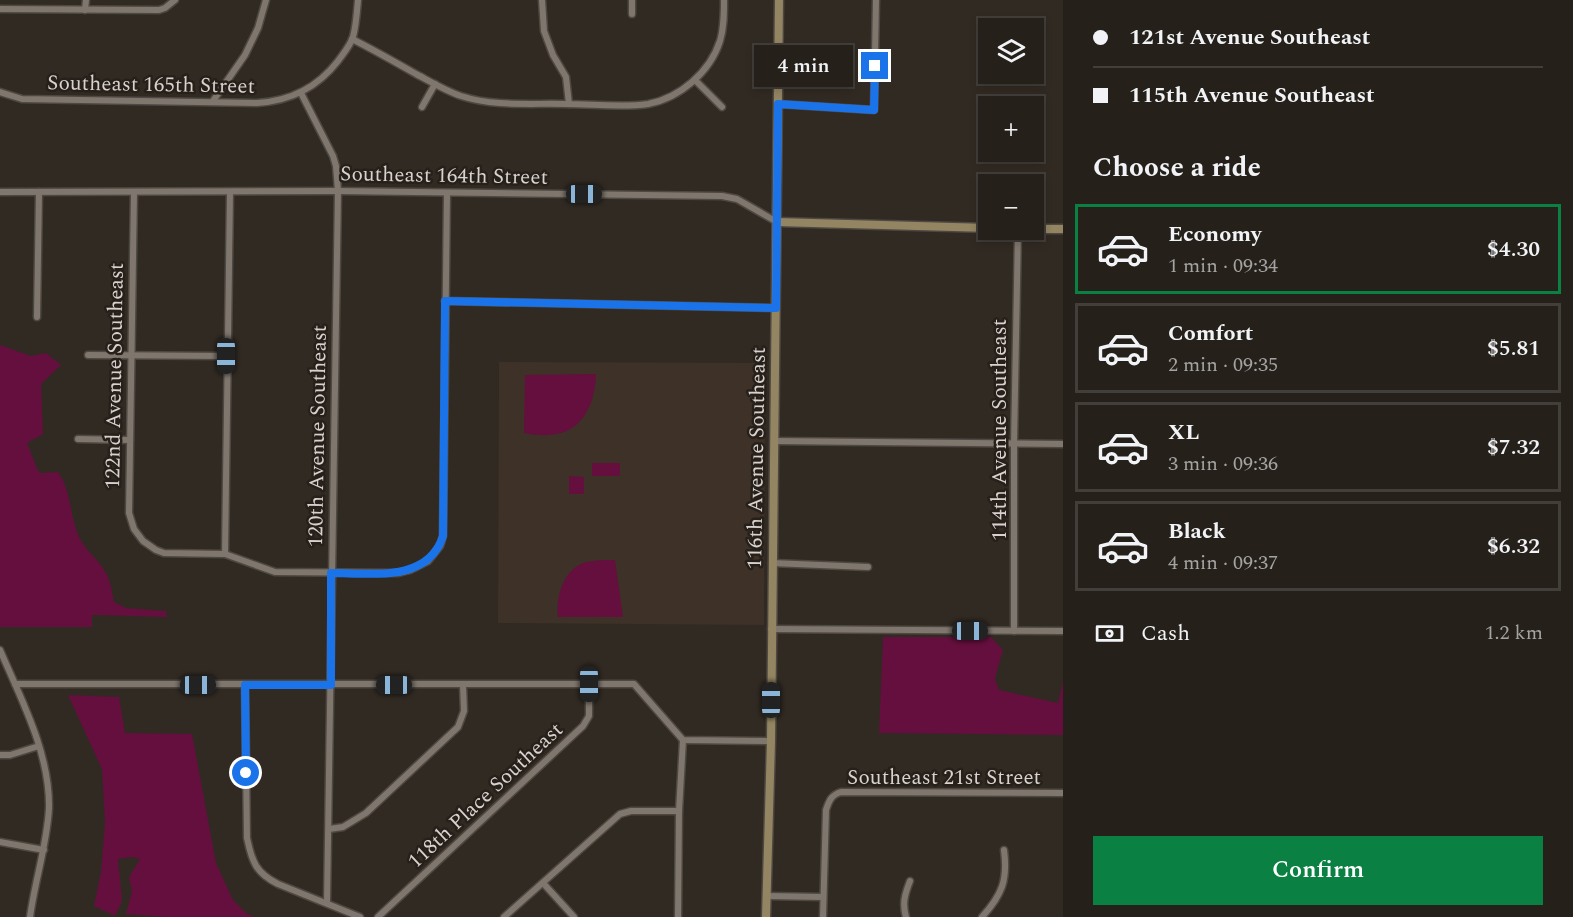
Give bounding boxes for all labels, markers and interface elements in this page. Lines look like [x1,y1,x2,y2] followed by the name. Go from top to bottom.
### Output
[978,18,1044,240] map controls
[978,18,1044,84] button: layers
[1129,21,1370,54] text: 121st Avenue Southeast
[755,45,854,87] callout: 4 min
[778,51,829,81] text: 4 min
[861,52,888,79] route end
[47,67,255,103] street label: Southeast 165th Street
[1129,79,1374,112] text: 115th Avenue Southeast
[978,96,1044,162] button: +
[1093,147,1261,189] text: Choose a ride
[340,158,548,194] street label: Southeast 164th Street
[978,174,1044,240] button: −
[566,185,602,203] car
[1168,218,1261,251] text: Economy
[1096,222,1150,276] icon: car
[1487,233,1540,266] text: $4.30
[1168,251,1278,281] text: 1 min · 09:34
[97,263,133,490] street label: 122nd Avenue Southeast
[1168,317,1253,350] text: Comfort
[984,319,1016,541] street label: 114th Avenue Southeast
[1096,321,1150,375] icon: car
[300,325,336,547] street label: 120th Avenue Southeast
[1487,332,1540,365] text: $5.81
[217,338,235,374] car
[739,347,775,569] street label: 116th Avenue Southeast
[1168,350,1278,380] text: 2 min · 09:35
[1168,416,1199,449] text: XL
[1096,420,1150,474] icon: car
[1487,431,1540,464] text: $7.32
[1168,449,1278,479] text: 3 min · 09:36
[1168,515,1226,548] text: Black
[1096,519,1150,573] icon: car
[1487,530,1540,563] text: $6.32
[1168,548,1278,578] text: 4 min · 09:37
[1093,617,1126,650] icon: cash
[1141,617,1190,650] text: Cash
[1485,618,1543,648] text: 1.2 km
[952,622,988,640] car
[580,666,598,702] car
[180,676,216,694] car
[376,676,412,694] car
[762,682,780,718] car
[401,715,571,877] street label: 118th Place Southeast
[232,759,259,786] route start
[847,762,1041,794] street label: Southeast 21st Street
[1093,836,1543,905] button: Confirm

